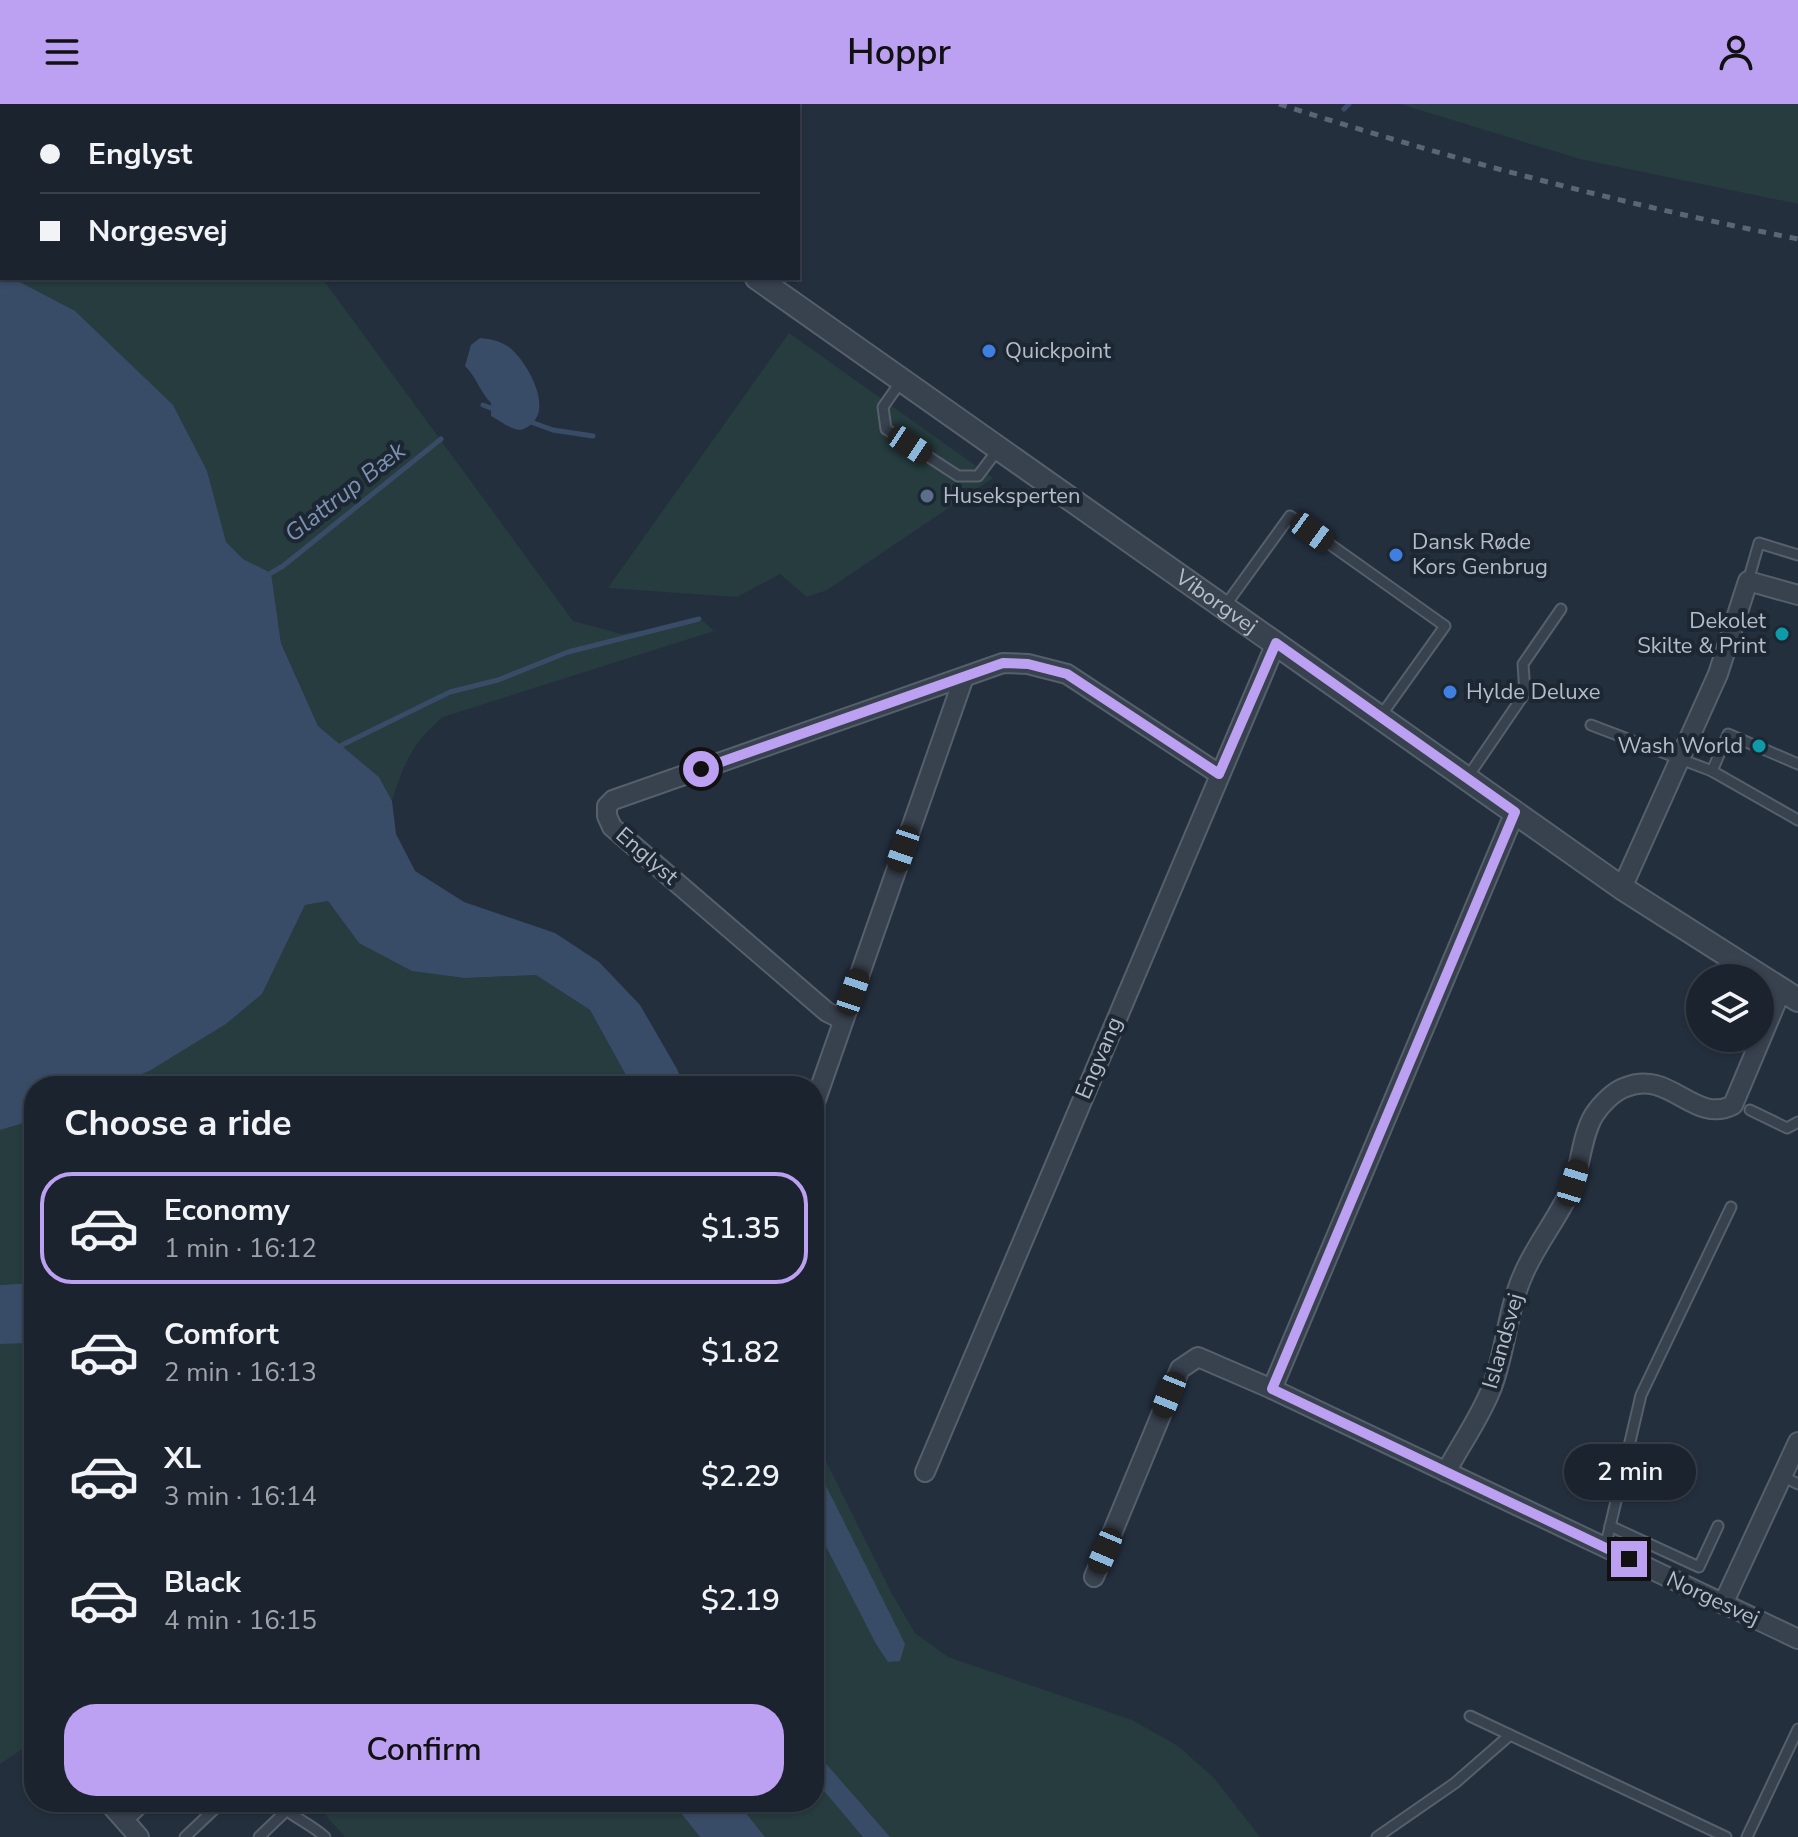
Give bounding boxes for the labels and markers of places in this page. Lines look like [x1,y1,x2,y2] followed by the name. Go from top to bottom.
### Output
[1005,336,1111,366] place label: Quickpoint
[980,342,998,360] marker: Quickpoint
[943,481,1081,511] place label: Huseksperten
[918,487,936,505] marker: Huseksperten
[1412,527,1548,582] place label: Dansk Røde Kors Genbrug
[1387,546,1405,564] marker: Dansk Røde Kors Genbrug
[1637,606,1766,661] place label: Dekolet Skilte & Print
[1773,625,1791,643] marker: Dekolet Skilte & Print
[1466,677,1601,707] place label: Hylde Deluxe
[1441,683,1459,701] marker: Hylde Deluxe
[1617,731,1743,761] place label: Wash World
[1750,737,1768,755] marker: Wash World

